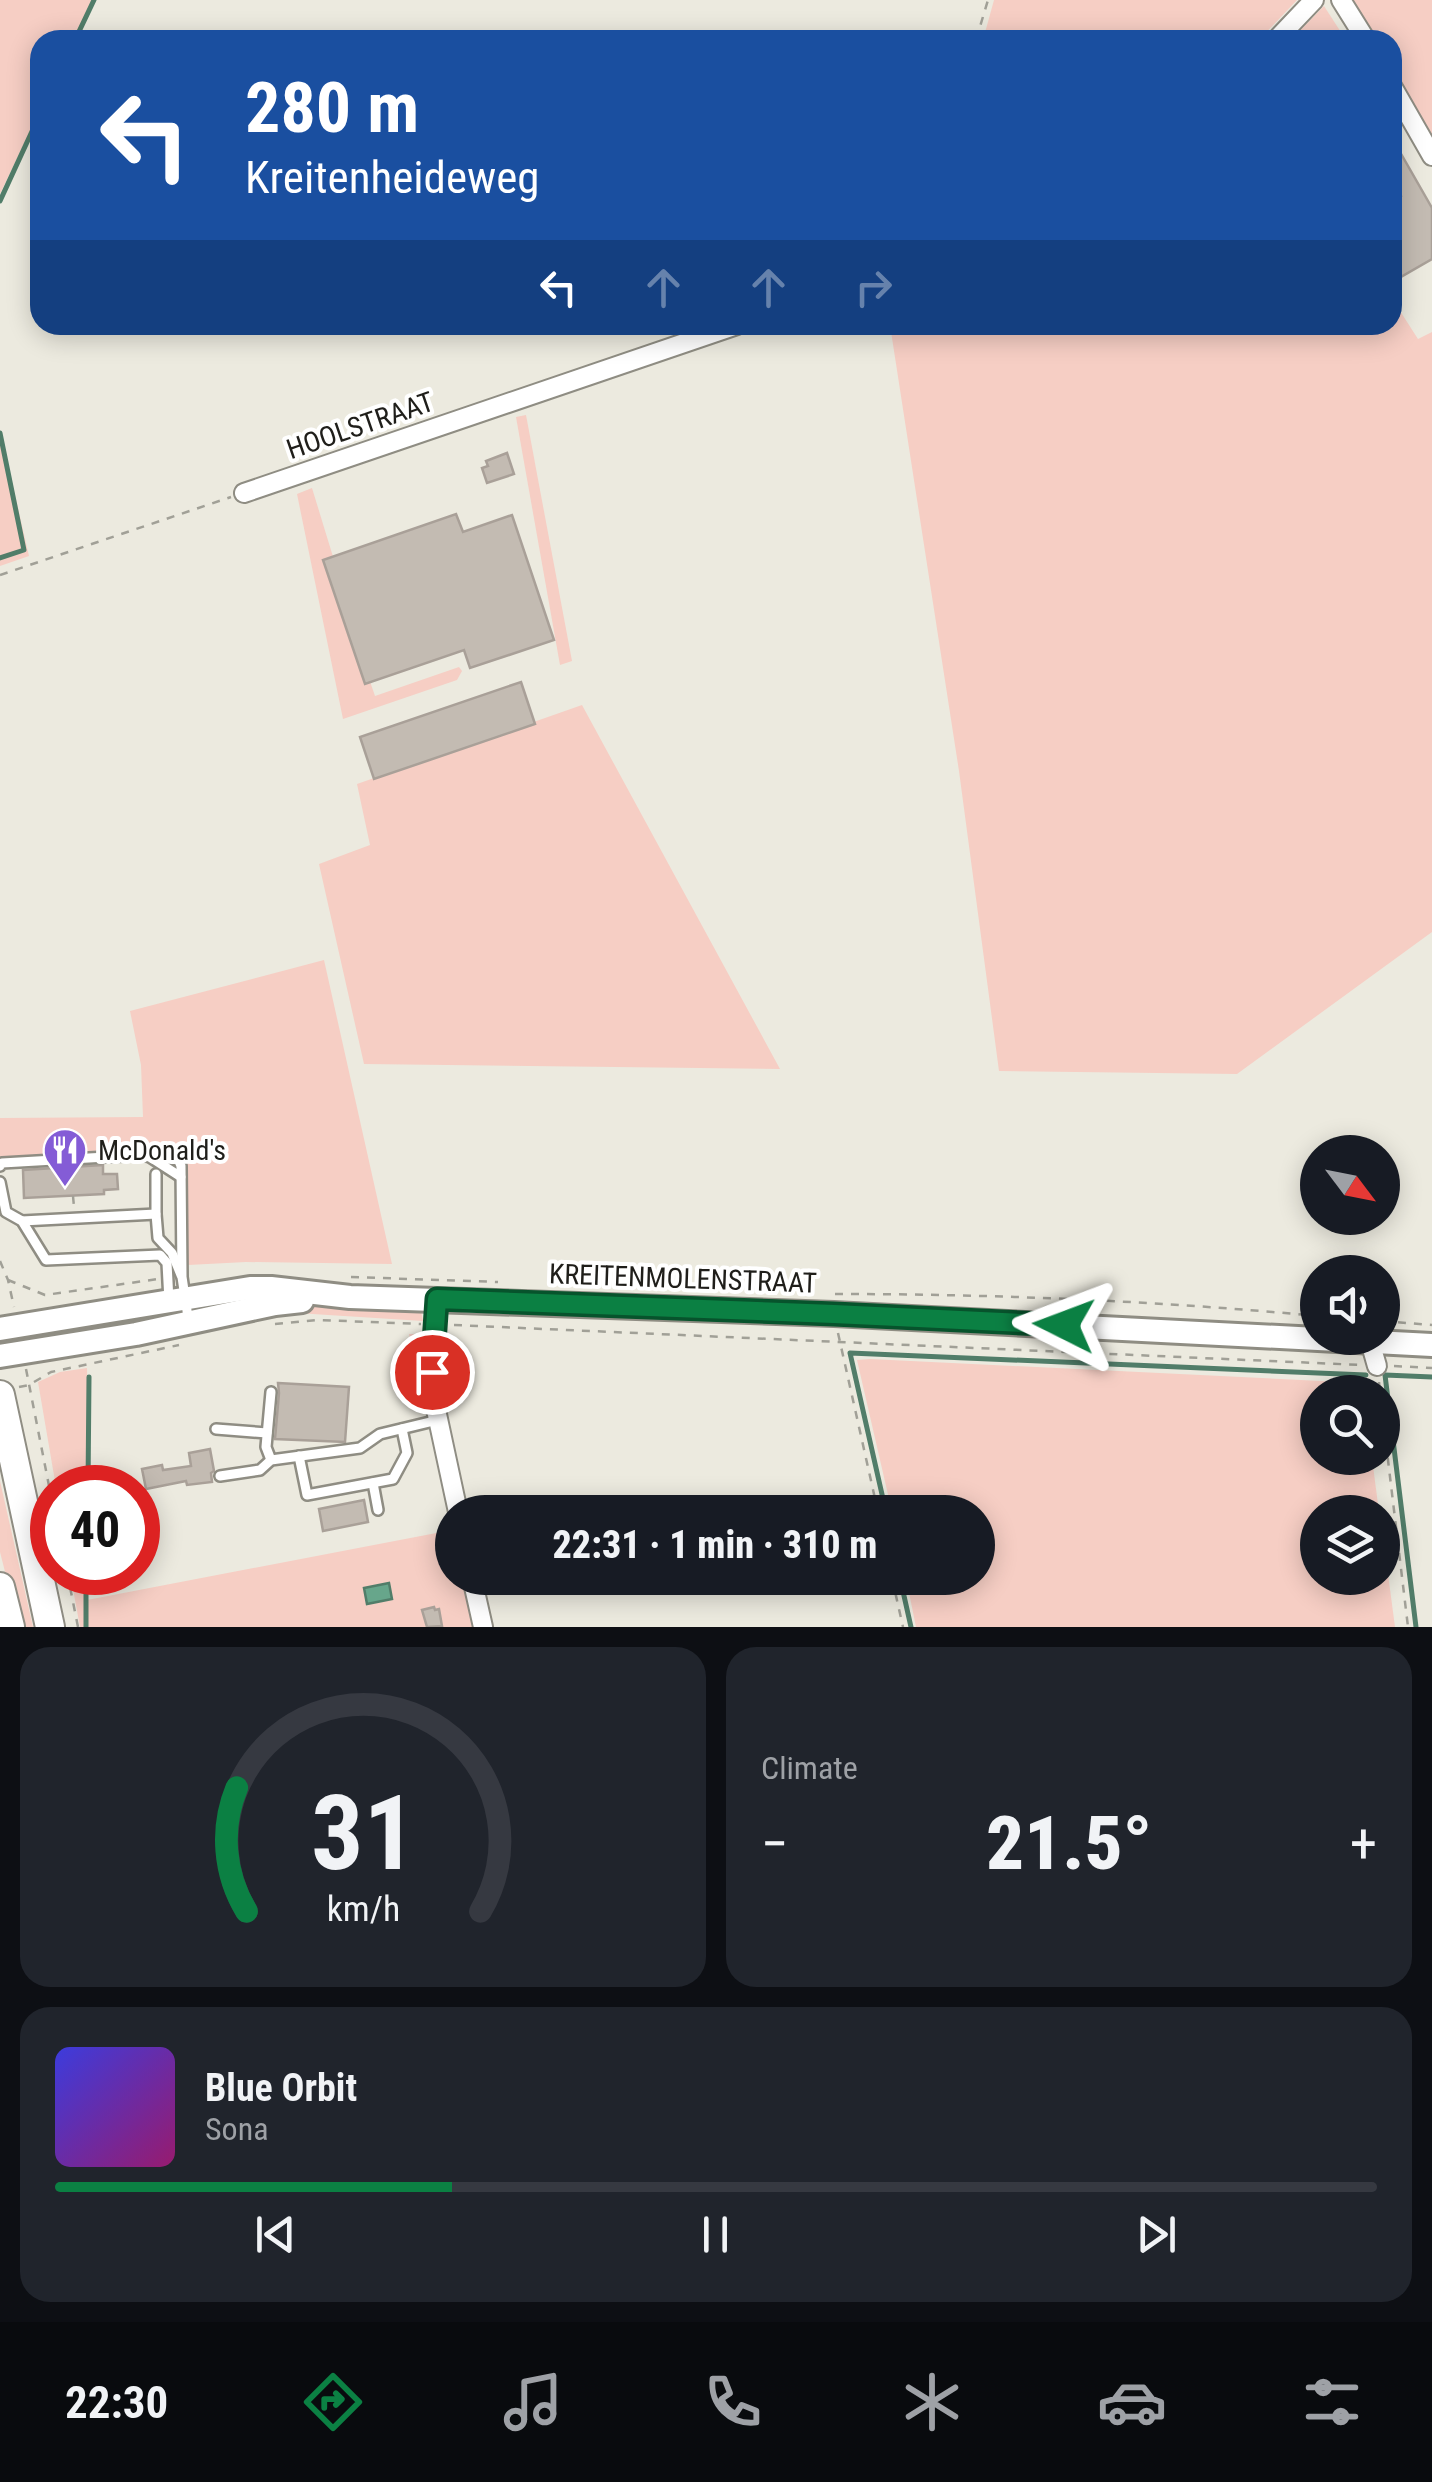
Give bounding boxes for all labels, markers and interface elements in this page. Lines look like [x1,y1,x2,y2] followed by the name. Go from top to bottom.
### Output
[245,67,419,149] text: 280 m
[80,70,210,200] icon: left
[245,151,540,204] text: Kreitenheideweg
[531,260,586,315] icon: left
[636,260,691,315] icon: ahead
[741,260,796,315] icon: ahead
[846,260,901,315] icon: right
[282,385,438,466] street label: HOOLSTRAAT
[42,1127,88,1188] restaurant icon: McDonald's
[98,1134,226,1167] place label: McDonald's
[1300,1135,1400,1235] north arrow
[1300,1135,1400,1595] map controls
[1300,1255,1400,1355] button: sound
[548,1257,818,1300] street label: KREITENMOLENSTRAAT
[1012,1273,1116,1377] position arrow
[390,1330,475,1415] pin
[405,1345,460,1400] icon: arrive
[1300,1375,1400,1475] button: search
[30,1465,160,1595] speed limit sign: 40
[1300,1495,1400,1595] button: layers
[553,1523,877,1567] text: 22:31 · 1 min · 310 m
[761,1749,858,1787] text: Climate
[310,1773,416,1894] text: 31
[986,1799,1152,1887] text: 21.5°
[761,1812,789,1876] text: −
[1350,1812,1377,1876] text: +
[326,1888,400,1930] text: km/h
[205,2066,357,2110] text: Blue Orbit
[205,2110,268,2148] text: Sona
[248,2207,303,2262] icon: previous
[688,2207,743,2262] icon: pause
[1129,2207,1184,2262] icon: next
[298,2367,368,2437] icon: directions
[498,2367,568,2437] icon: music
[698,2367,768,2437] icon: phone
[897,2367,967,2437] icon: climate
[1097,2367,1167,2437] icon: car
[1297,2367,1367,2437] icon: filters
[65,2376,168,2429] text: 22:30

